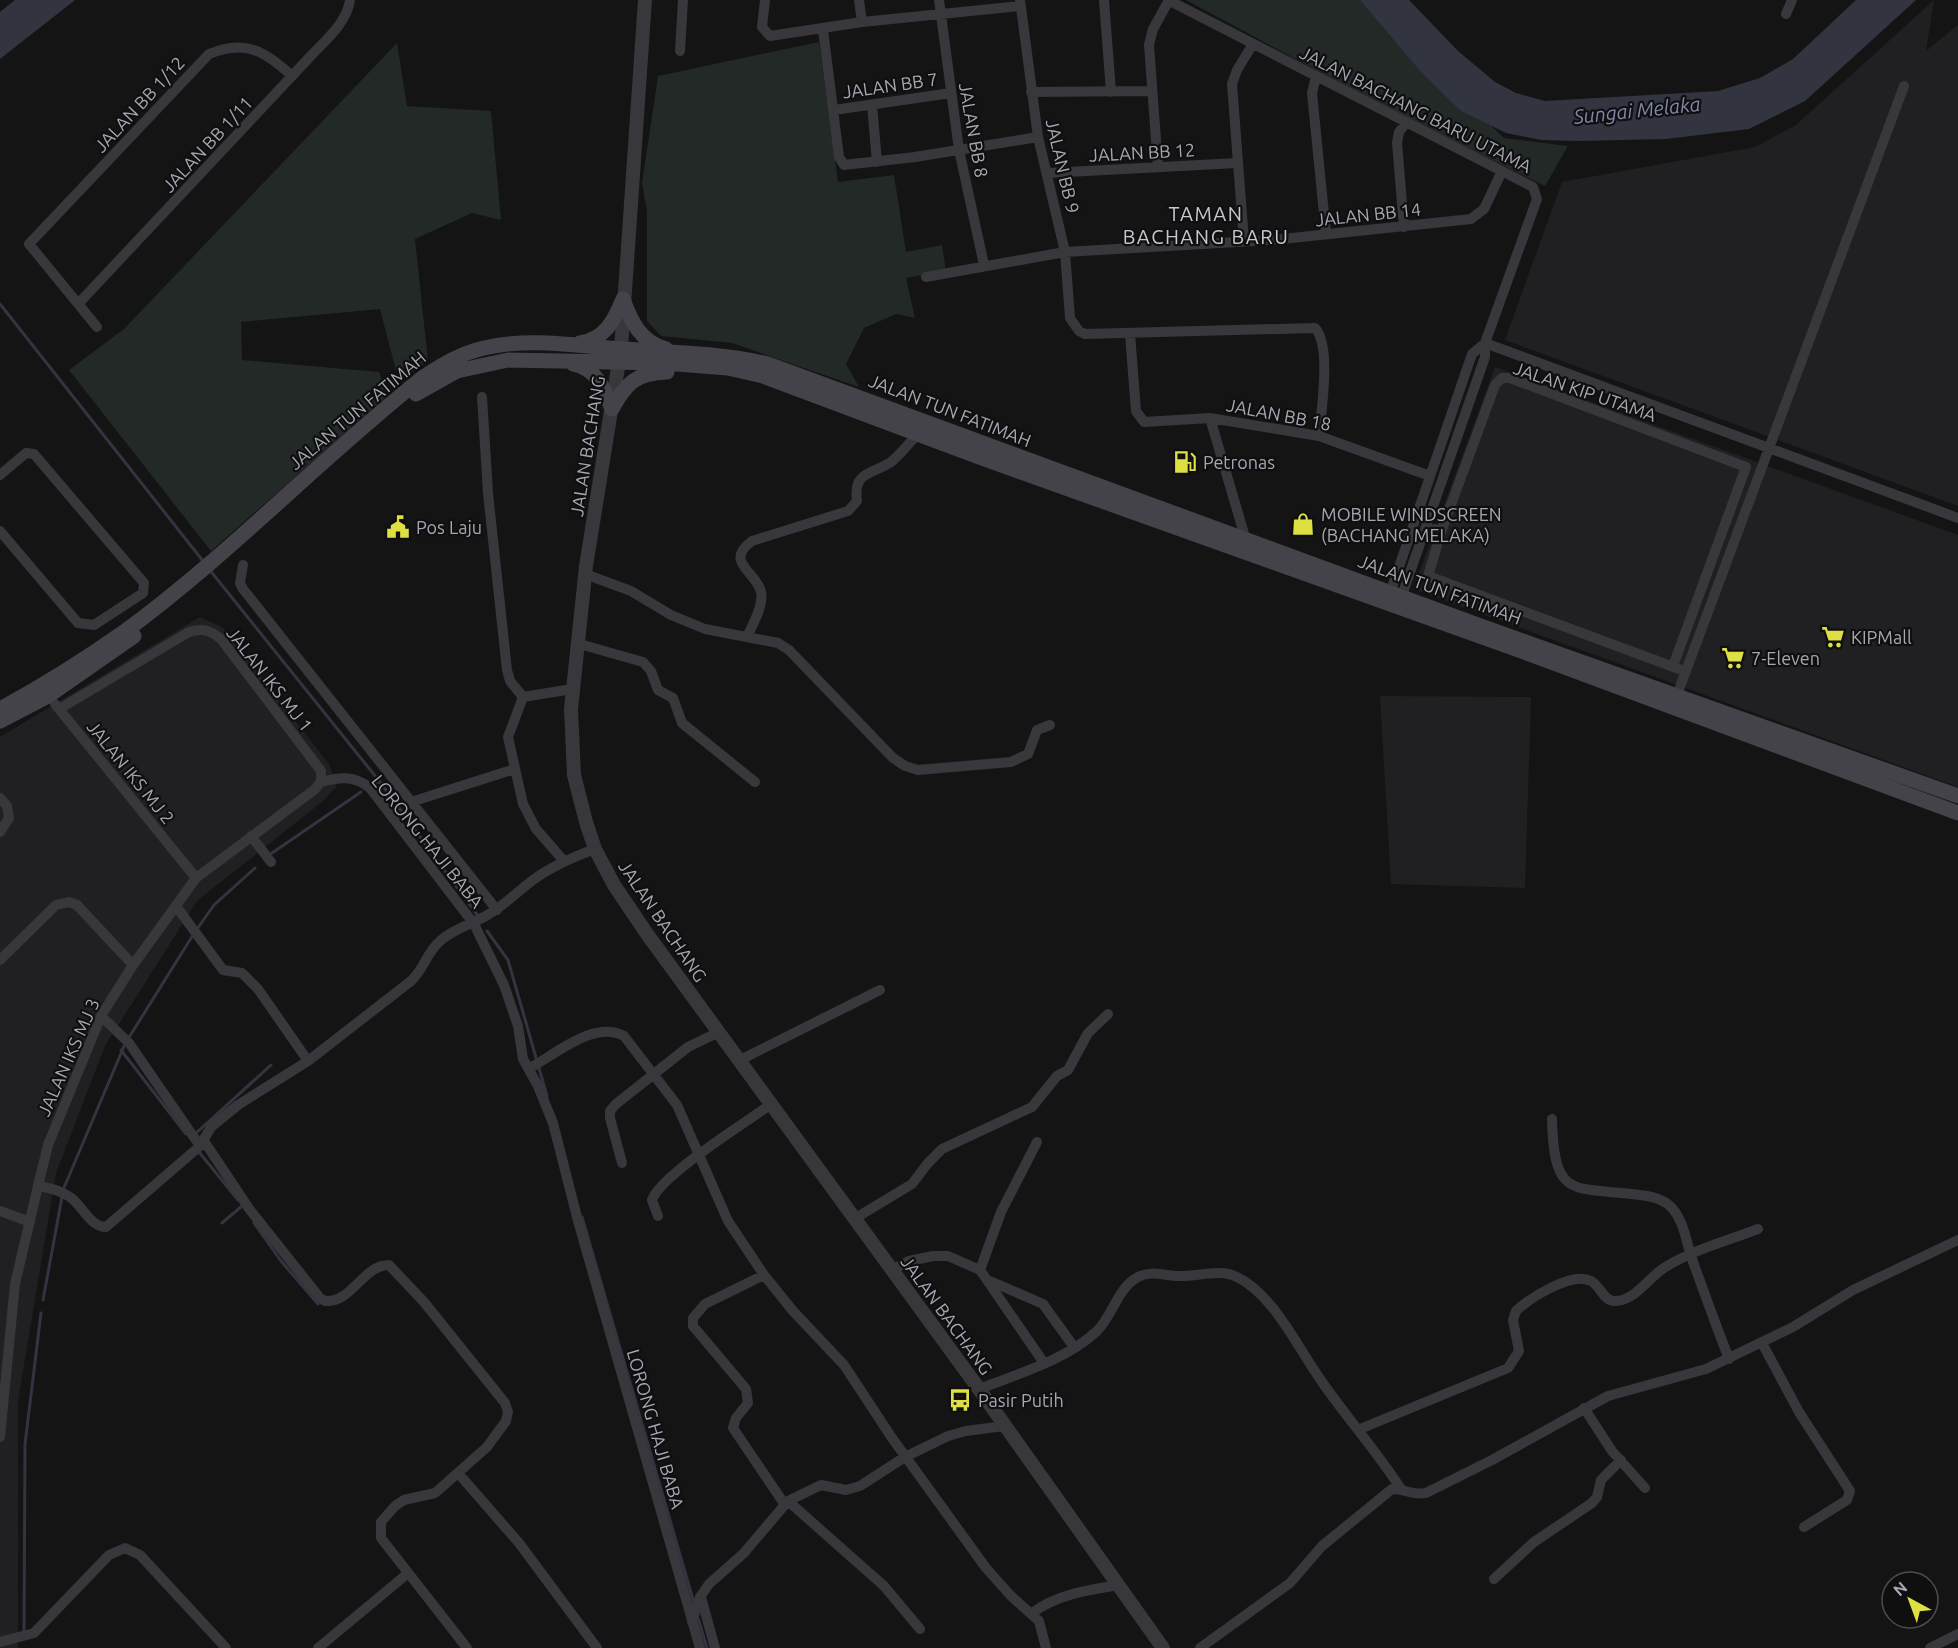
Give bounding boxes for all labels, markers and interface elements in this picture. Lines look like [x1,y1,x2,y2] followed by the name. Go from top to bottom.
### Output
[1297,42,1535,176] street label: JALAN BACHANG BARU UTAMA
[90,52,188,156] street label: JALAN BB 1/12
[841,68,939,102] street label: JALAN BB 7
[956,81,992,179] street label: JALAN BB 8
[158,92,256,196] street label: JALAN BB 1/11
[1572,92,1702,128] water label: Sungai Melaka
[1042,117,1084,215] street label: JALAN BB 9
[1088,139,1196,165] street label: JALAN BB 12
[1314,199,1422,229] street label: JALAN BB 14
[1123,202,1289,248] district label: TAMAN BACHANG BARU
[285,347,429,473] street label: JALAN TUN FATIMAH
[1511,357,1659,425] street label: JALAN KIP UTAMA
[866,370,1034,450] street label: JALAN TUN FATIMAH
[566,374,608,518] street label: JALAN BACHANG
[1225,394,1333,434] street label: JALAN BB 18
[1172,449,1198,475] fuel station icon: Petronas
[1203,452,1275,472] place label: Petronas
[1321,504,1502,546] place label: MOBILE WINDSCREEN (BACHANG MELAKA)
[1290,511,1316,537] shop icon: MOBILE WINDSCREEN (BACHANG MELAKA)
[385,514,411,540] public building icon: Pos Laju
[416,517,482,537] place label: Pos Laju
[1356,550,1524,628] street label: JALAN TUN FATIMAH
[223,623,317,735] street label: JALAN IKS MJ 1
[1820,624,1846,650] supermarket icon: KIPMall
[1851,627,1912,647] place label: KIPMall
[1720,645,1746,671] supermarket icon: 7-Eleven
[1751,648,1820,668] place label: 7-Eleven
[83,716,179,828] street label: JALAN IKS MJ 2
[368,771,488,912] street label: LORONG HAJI BABA
[615,857,711,985] street label: JALAN BACHANG
[33,995,103,1119] street label: JALAN IKS MJ 3
[897,1252,997,1378] street label: JALAN BACHANG
[624,1347,688,1511] street label: LORONG HAJI BABA
[947,1387,973,1413] bus stop icon: Pasir Putih
[978,1390,1064,1410] place label: Pasir Putih
[1880,1570,1940,1630] north arrow
[1890,1578,1911,1599] text: N

